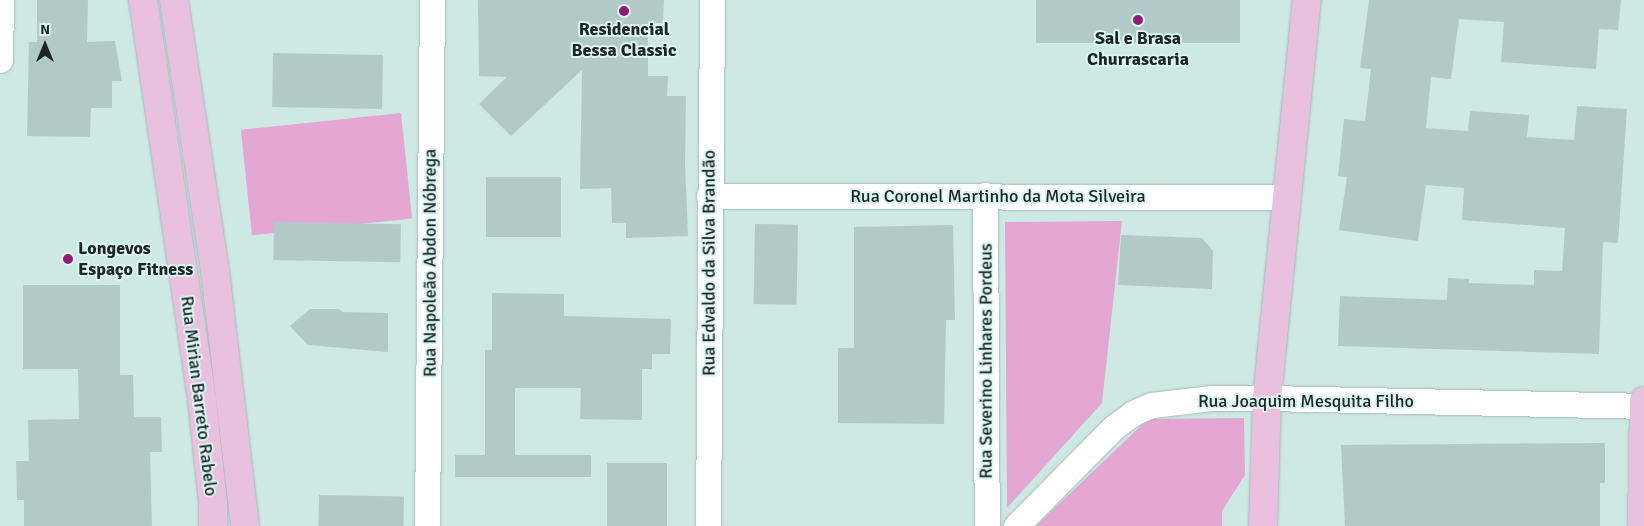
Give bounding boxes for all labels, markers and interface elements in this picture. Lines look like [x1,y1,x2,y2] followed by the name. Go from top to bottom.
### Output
[618,5,630,17] marker: Residencial Bessa Classic
[1132,14,1144,26] marker: Sal e Brasa Churrascaria
[572,19,676,62] place label: Residencial Bessa Classic
[20,20,70,70] north arrow
[40,21,50,38] text: N
[1087,28,1189,70] place label: Sal e Brasa Churrascaria
[419,149,441,377] street label: Rua Napoleão Abdon Nóbrega
[698,150,720,376] street label: Rua Edvaldo da Silva Brandão
[850,185,1146,207] street label: Rua Coronel Martinho da Mota Silveira
[78,238,193,280] place label: Longevos Espaço Fitness
[975,243,997,479] street label: Rua Severino Linhares Pordeus
[62,253,74,265] marker: Longevos Espaço Fitness
[176,295,222,497] street label: Rua Mirian Barreto Rabelo
[1198,390,1414,412] street label: Rua Joaquim Mesquita Filho

